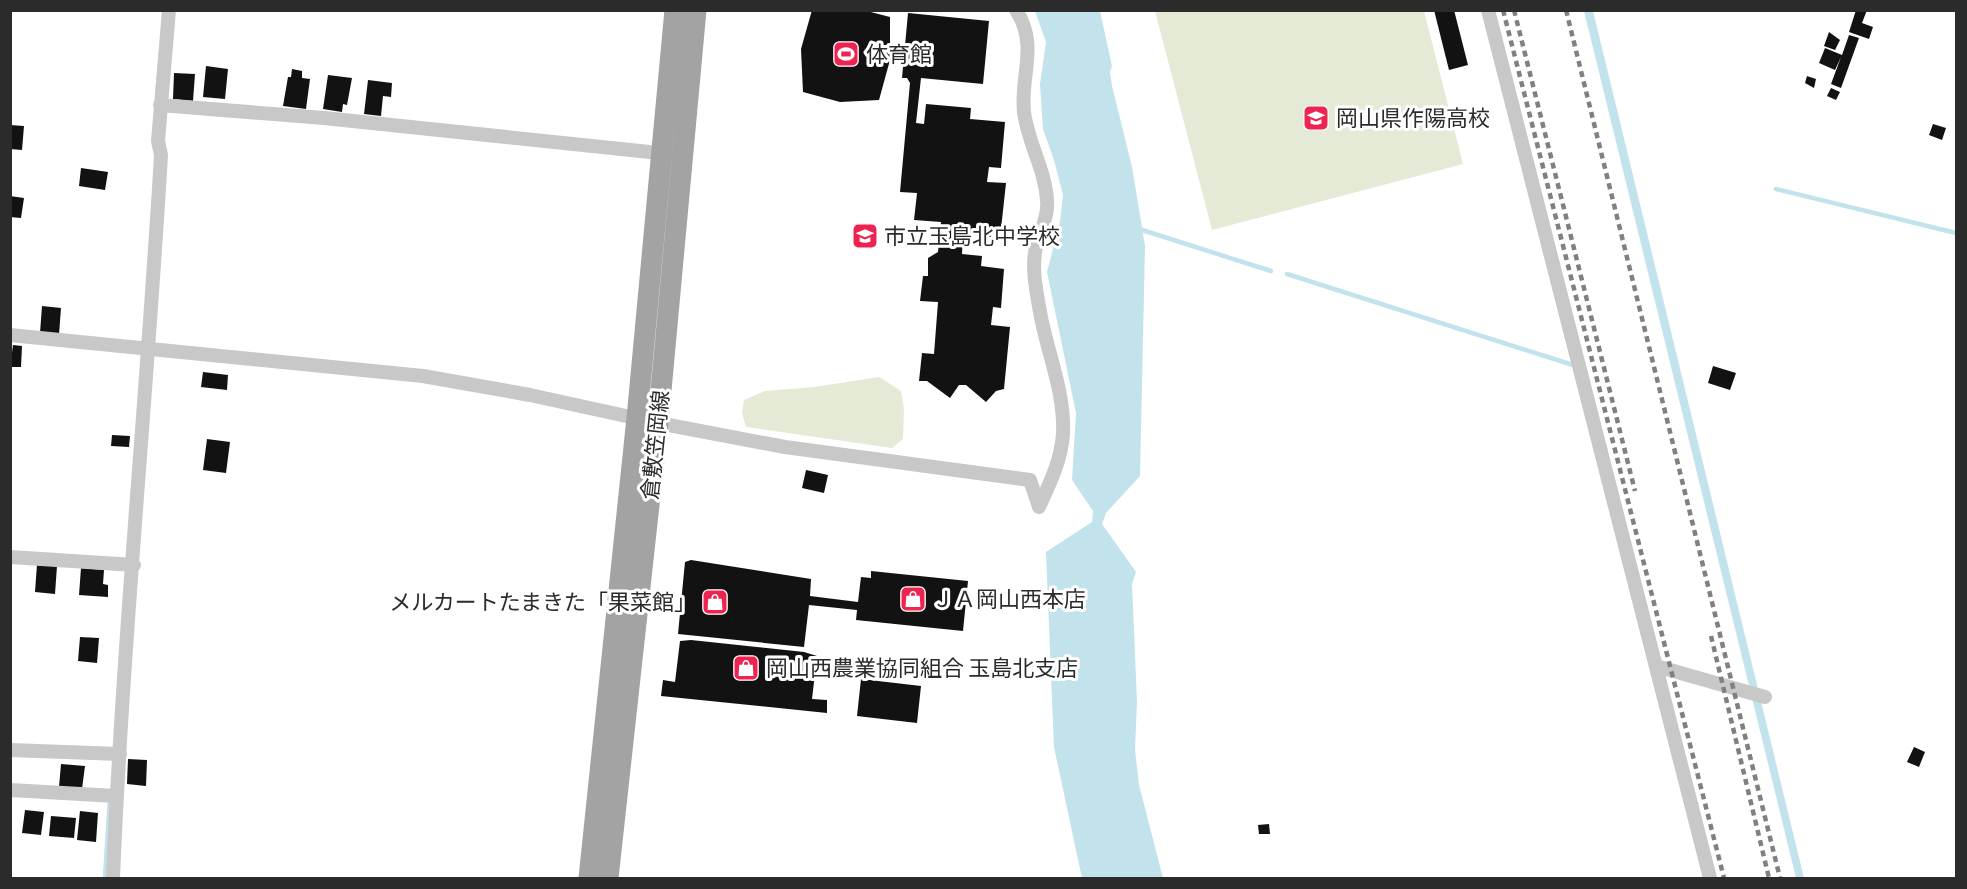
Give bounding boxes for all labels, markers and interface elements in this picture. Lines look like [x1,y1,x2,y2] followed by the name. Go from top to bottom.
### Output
[831,39,861,69] sports icon: 体育館
[866,40,932,67] place label: 体育館
[1301,103,1331,133] school or university icon: 岡山県作陽高校
[1336,104,1490,131] place label: 岡山県作陽高校
[850,221,880,251] school or university icon: 市立玉島北中学校
[884,222,1060,249] place label: 市立玉島北中学校
[635,389,674,501] street label: 倉敷笠岡線
[898,584,928,614] shop icon: ＪＡ岡山西本店
[932,585,1086,612] place label: ＪＡ岡山西本店
[700,587,730,617] shop icon: メルカートたまきた「果菜館」
[389,588,696,615] place label: メルカートたまきた「果菜館」
[731,653,761,683] shop icon: 岡山西農業協同組合 玉島北支店
[766,654,1078,681] place label: 岡山西農業協同組合 玉島北支店

